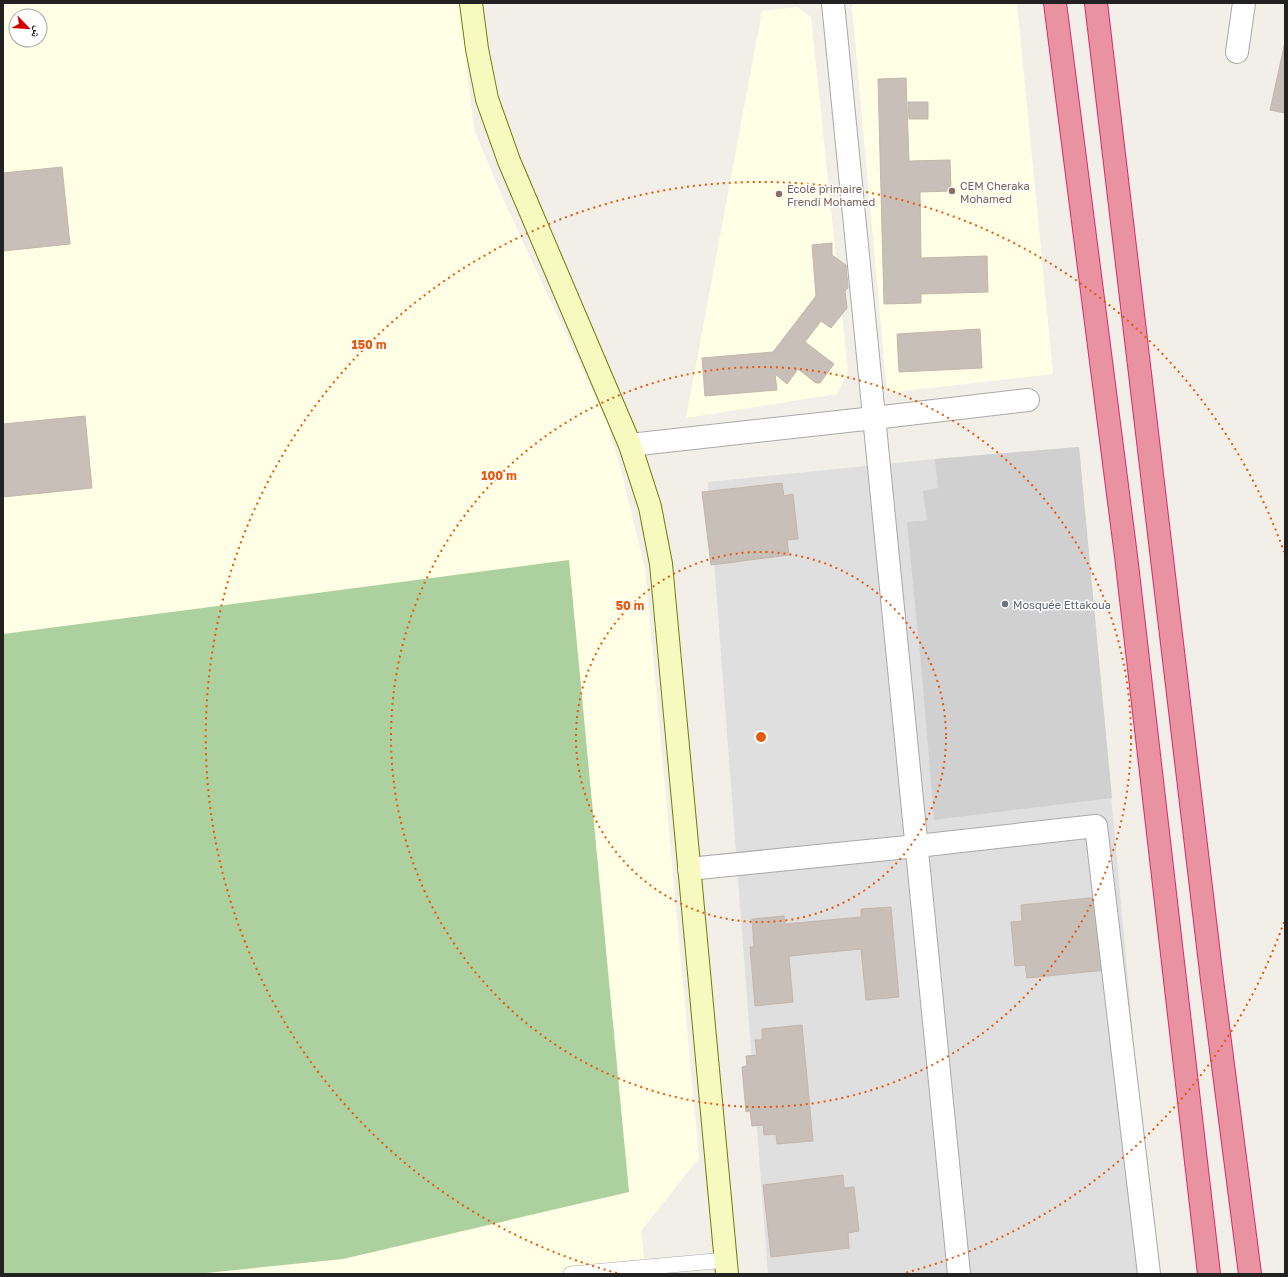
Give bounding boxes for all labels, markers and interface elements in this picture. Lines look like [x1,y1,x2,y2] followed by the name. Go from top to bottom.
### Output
[8,8,48,48] north arrow
[27,24,46,41] text: ش
[960,179,1030,205] place label: CEM Cheraka Mohamed
[787,182,875,208] place label: Ecole primaire Frendi Mohamed
[947,186,957,196] marker: CEM Cheraka Mohamed
[774,189,784,199] marker: Ecole primaire Frendi Mohamed
[352,337,386,352] text: 150 m
[481,468,517,483] text: 100 m
[616,598,644,613] text: 50 m
[1013,598,1111,611] place label: Mosquée Ettakoua
[1000,599,1010,609] marker: Mosquée Ettakoua
[754,730,768,744] centre of rings

